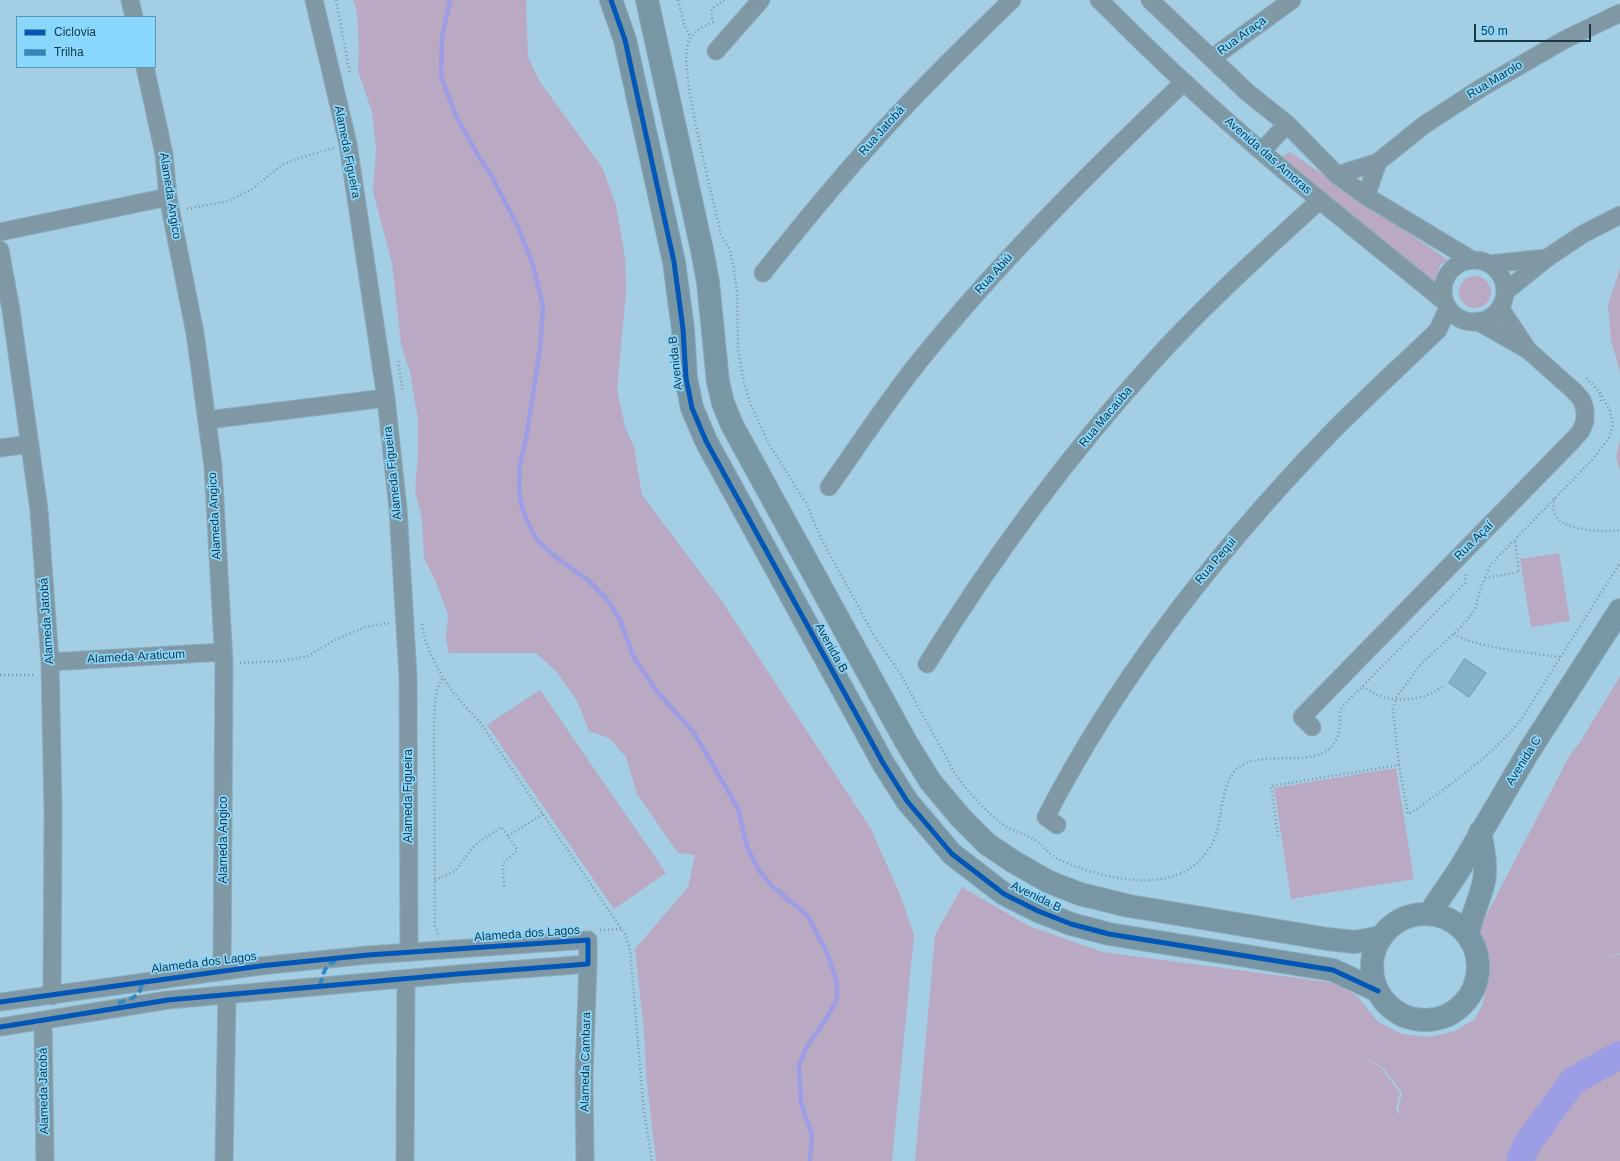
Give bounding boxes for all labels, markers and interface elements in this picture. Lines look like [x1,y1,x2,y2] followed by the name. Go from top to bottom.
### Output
[1215,14,1269,58] street label: Rua Araça
[16,16,156,68] legend
[1476,16,1593,42] scale bar
[1481,24,1508,38] text: 50 m
[54,25,96,39] text: Ciclovia
[54,45,84,59] text: Trilha
[1465,58,1525,102] street label: Rua Marolo
[856,103,908,159] street label: Rua Jatobá
[331,104,363,200] street label: Alameda Figueira
[1222,114,1314,198] street label: Avenida das Amoras
[156,152,184,240] street label: Alameda Angico
[972,251,1016,297] street label: Rua Abiú
[666,335,686,391] street label: Avenida B
[1076,384,1136,450] street label: Rua Macaúba
[381,425,405,521] street label: Alameda Figueira
[206,472,224,560] street label: Alameda Angico
[1451,518,1497,564] street label: Rua Açaí
[1192,535,1240,587] street label: Rua Pequi
[37,577,57,665] street label: Alameda Jatobá
[811,621,851,675] street label: Avenida B
[87,647,185,667] street label: Alameda Araticum
[1503,734,1545,788] street label: Avenida C
[402,749,416,843] street label: Alameda Figueira
[217,796,231,884] street label: Alameda Angico
[1008,879,1064,915] street label: Avenida B
[474,923,580,945] street label: Alameda dos Lagos
[150,949,258,977] street label: Alameda dos Lagos
[578,1012,594,1112] street label: Alameda Cambara
[36,1048,52,1134] street label: Alameda Jatobá

